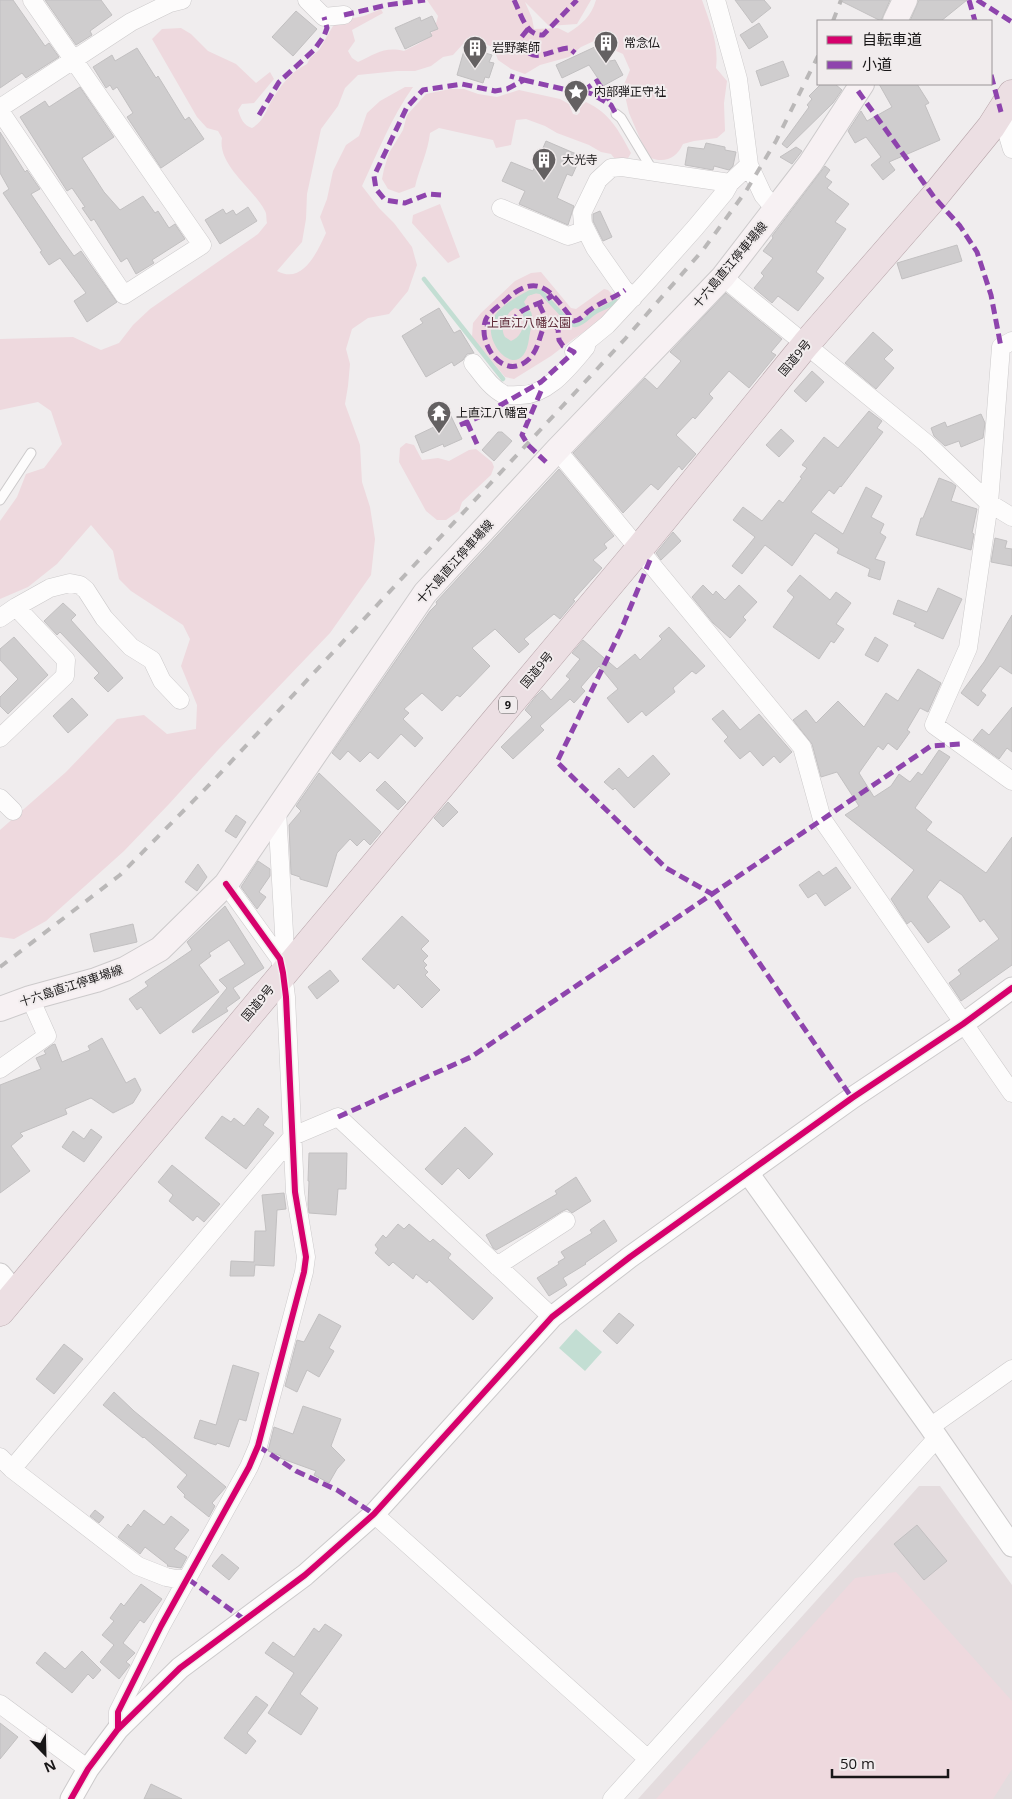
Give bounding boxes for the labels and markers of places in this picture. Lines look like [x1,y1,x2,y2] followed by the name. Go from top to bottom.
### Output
[593,30,619,64] building icon: 常念仏
[624,34,660,51] place label: 常念仏
[462,35,488,69] building icon: 岩野薬師
[492,39,540,56] place label: 岩野薬師
[563,79,589,113] place icon: 内部弾正守社
[594,83,666,100] place label: 内部弾正守社
[531,147,557,181] building icon: 大光寺
[562,151,598,168] place label: 大光寺
[426,400,452,434] temple icon: 上直江八幡宮
[456,404,528,421] place label: 上直江八幡宮

